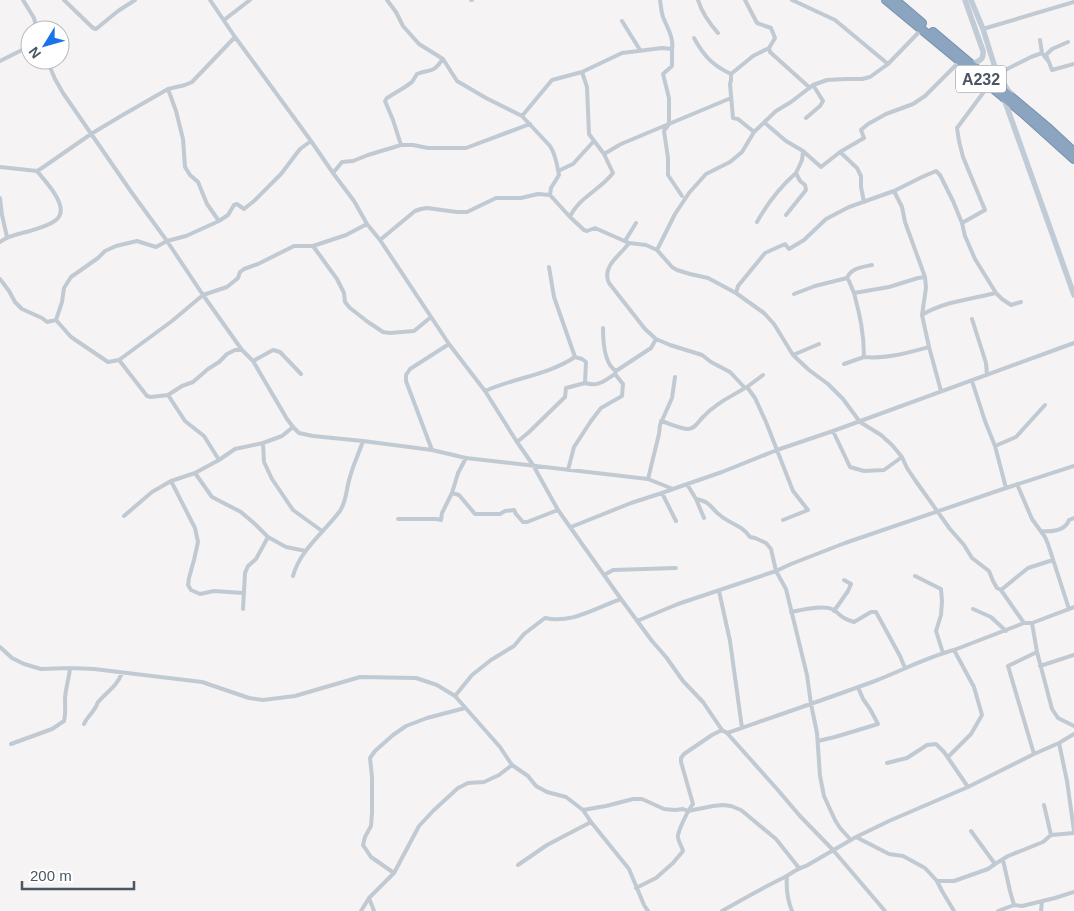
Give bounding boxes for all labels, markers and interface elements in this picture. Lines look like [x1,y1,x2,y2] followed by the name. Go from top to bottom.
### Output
[20,20,70,70] north arrow
[25,44,44,62] text: N
[956,66,1006,92] road number: A232
[22,858,135,890] scale bar
[30,867,72,884] text: 200 m

